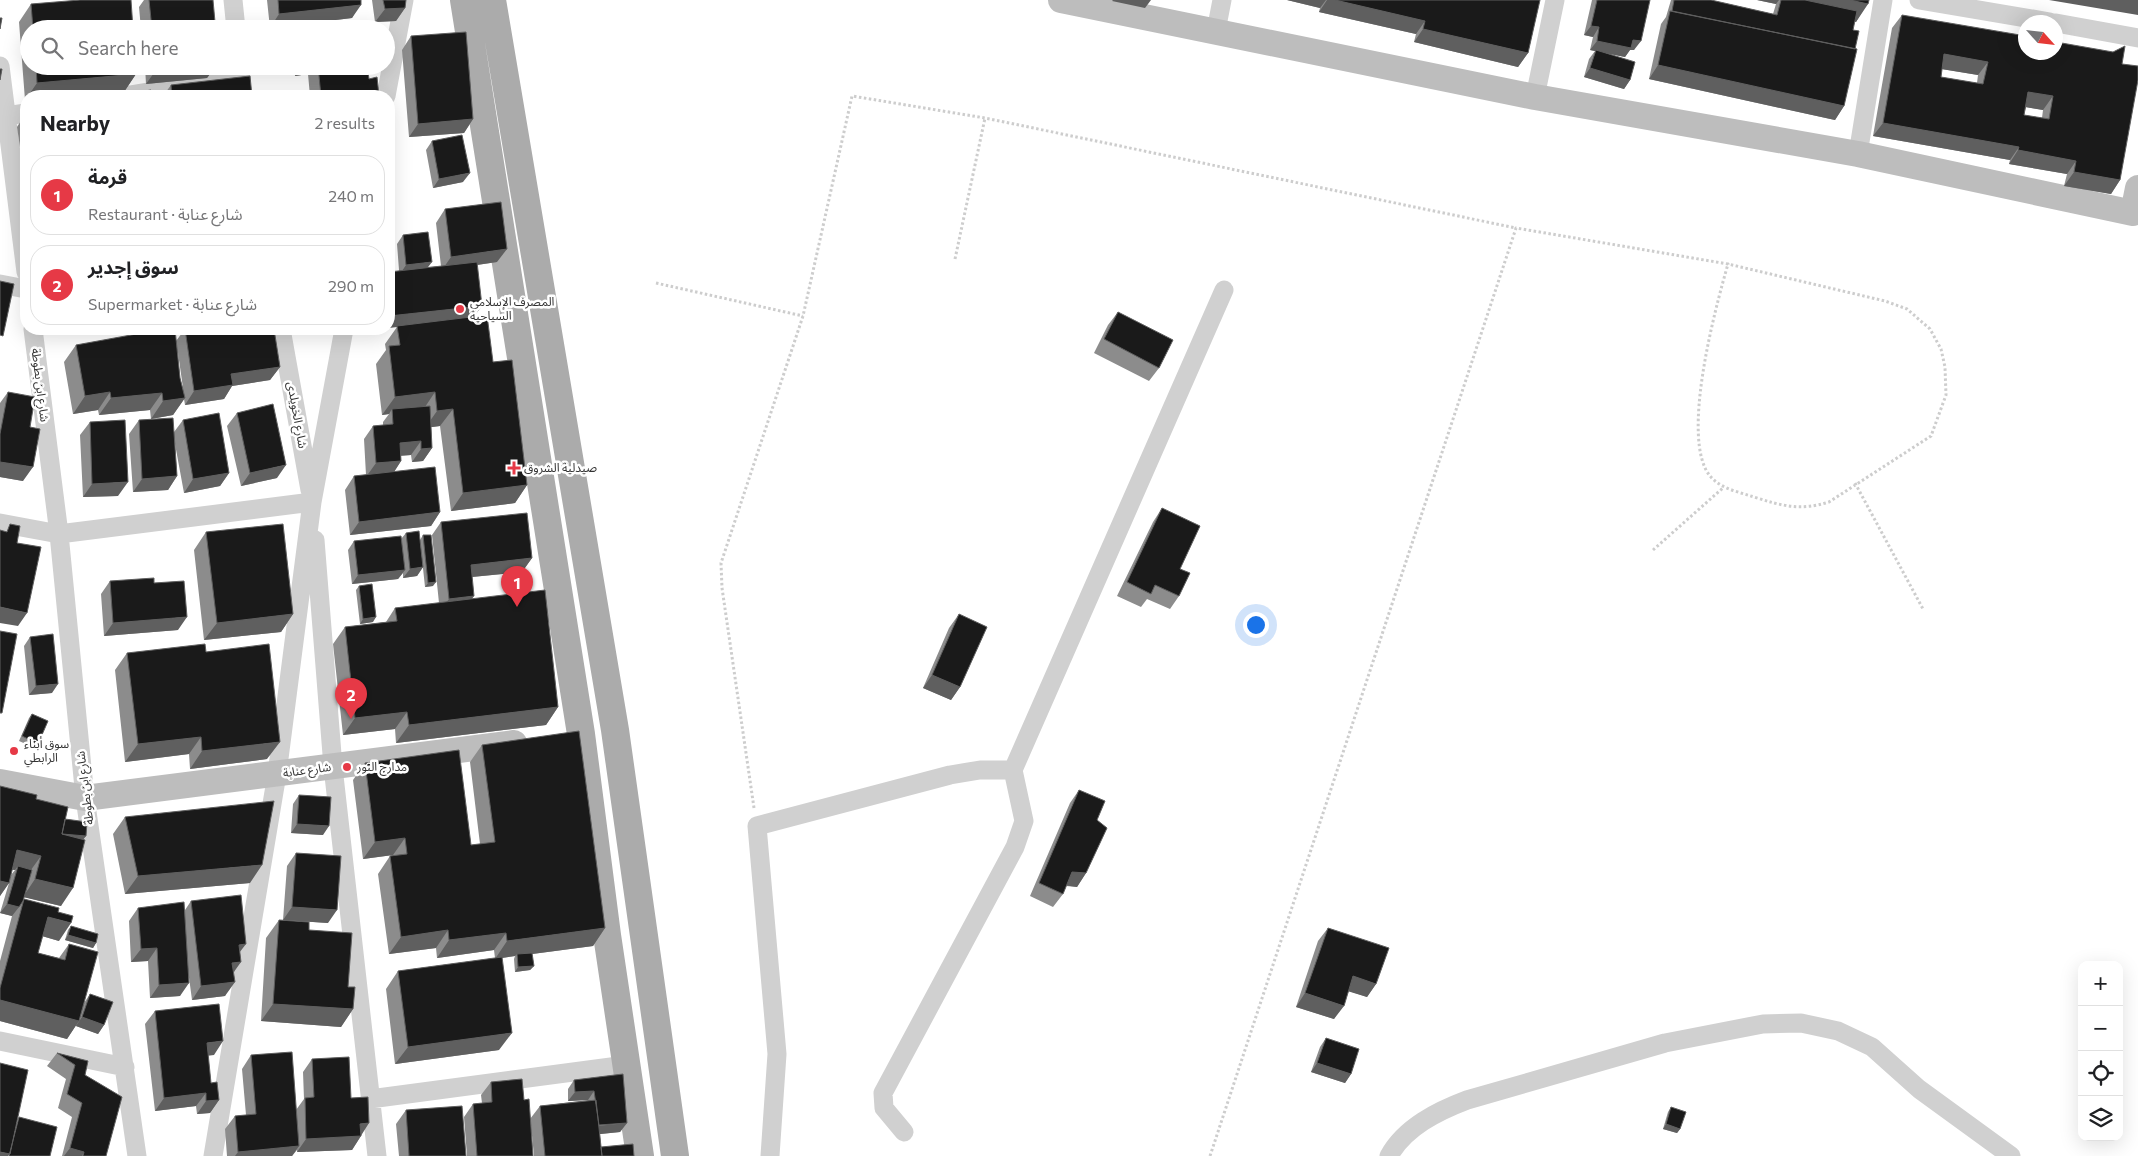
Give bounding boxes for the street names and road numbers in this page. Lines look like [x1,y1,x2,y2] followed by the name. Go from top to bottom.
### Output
[27,347,52,423] street label: شارع ابن بطوطة
[282,380,311,450] street label: شارع الخويلدى
[73,750,98,826] street label: شارع ابن بطوطة
[282,759,332,782] street label: شارع عنابة

